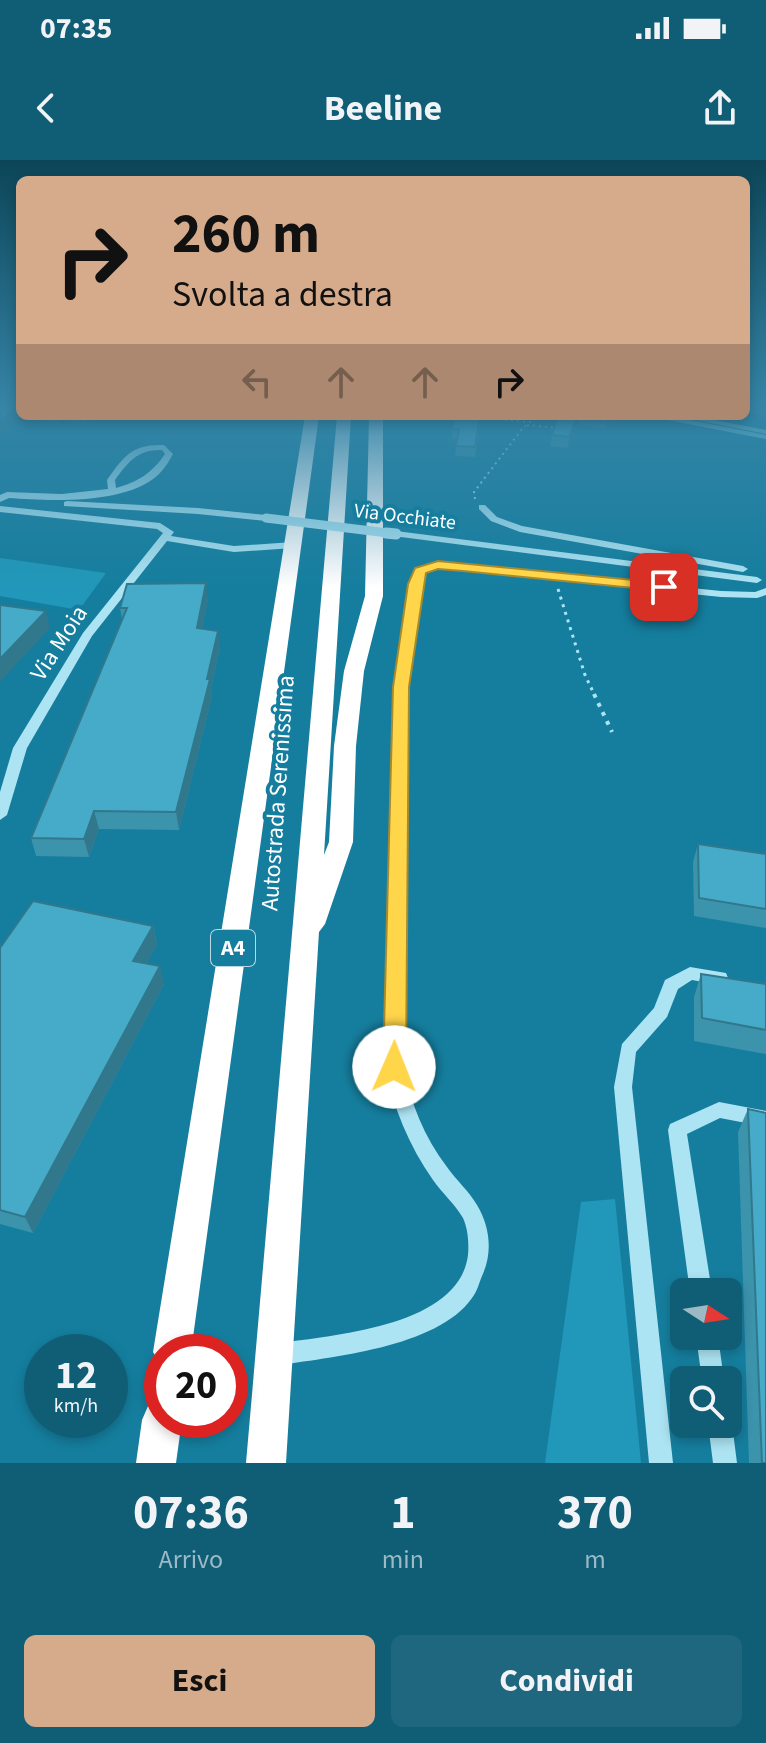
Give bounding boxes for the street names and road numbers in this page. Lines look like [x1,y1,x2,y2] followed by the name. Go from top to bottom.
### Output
[352,497,458,537] street label: Via Occhiate
[22,598,96,688] street label: Via Moia
[252,674,304,912] street label: Autostrada Serenissima
[211,930,255,966] road number: A4

